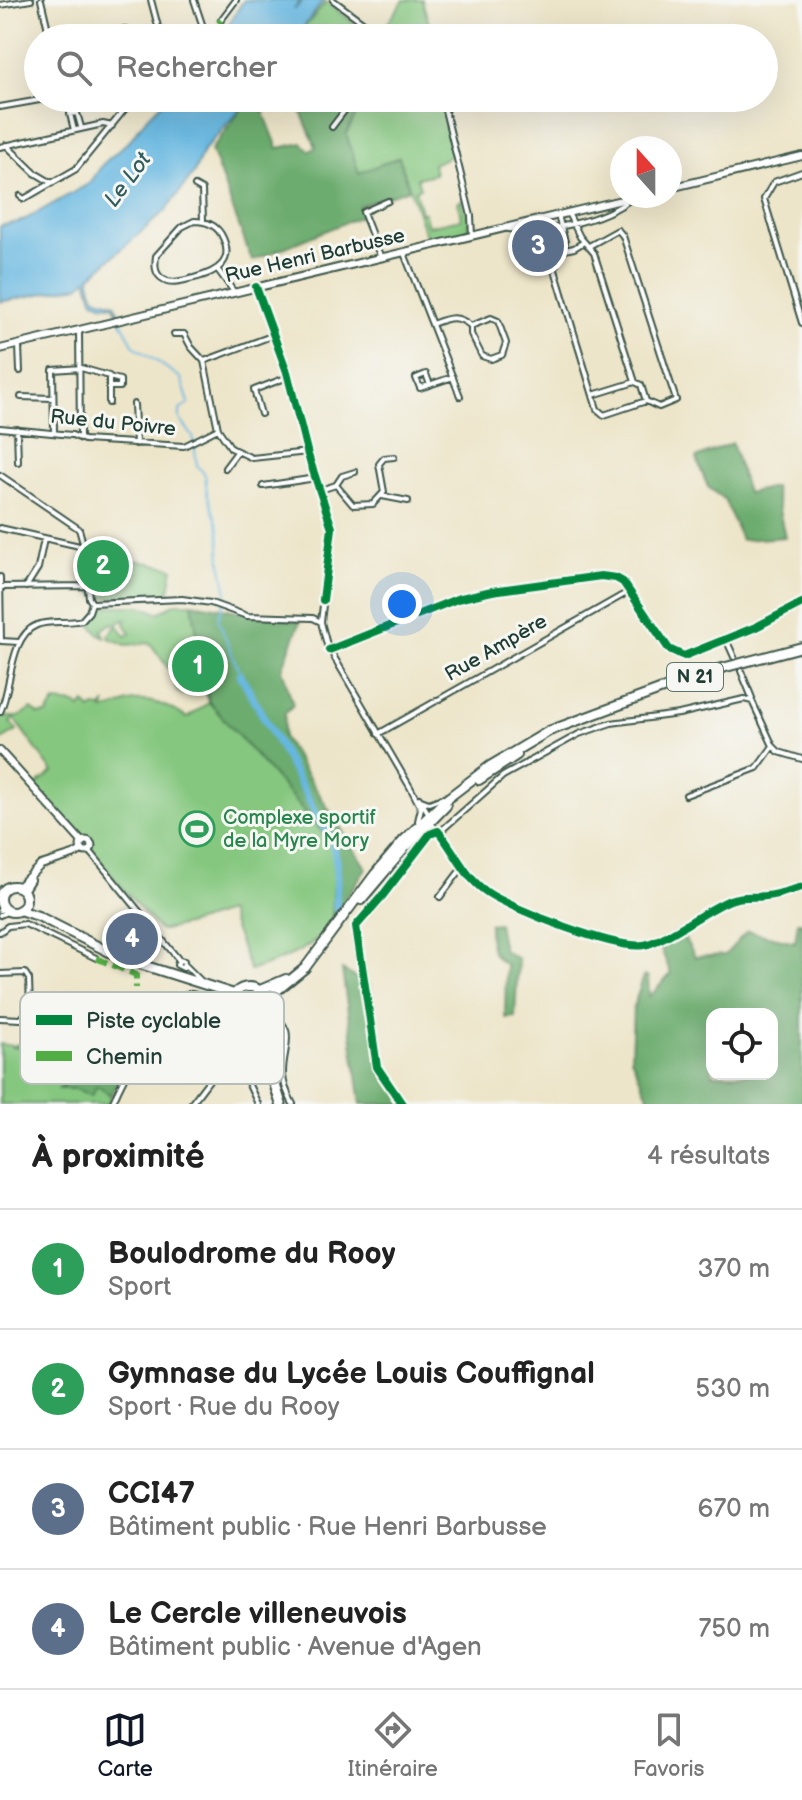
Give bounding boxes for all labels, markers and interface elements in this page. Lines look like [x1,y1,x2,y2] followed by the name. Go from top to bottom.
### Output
[24,24,778,112] search box
[52,46,96,90] icon: search
[116,50,277,86] text: Rechercher
[610,136,682,208] north arrow
[99,146,158,213] water label: Le Lot
[512,216,564,276] pin: 3
[223,224,407,288] street label: Rue Henri Barbusse
[49,404,177,442] street label: Rue du Poivre
[77,536,129,596] pin: 2
[382,584,422,624] your location
[441,609,551,687] street label: Rue Ampère
[172,636,224,696] pin: 1
[667,663,723,691] road number: N 21
[223,806,376,853] place label: Complexe sportif de la Myre Mory
[178,810,216,848] sports icon: Complexe sportif de la Myre Mory
[106,909,158,969] pin: 4
[20,992,284,1084] legend
[86,1008,221,1035] text: Piste cyclable
[706,1008,778,1080] map controls
[706,1008,778,1080] button: locate
[86,1044,163,1071] text: Chemin
[32,1136,205,1177] text: À proximité
[647,1141,770,1172] text: 4 résultats
[108,1236,395,1272] text: Boulodrome du Rooy
[53,1254,63,1285] text: 1
[697,1254,770,1285] text: 370 m
[108,1272,171,1303] text: Sport
[108,1356,595,1392] text: Gymnase du Lycée Louis Couffignal
[50,1374,66,1405] text: 2
[695,1374,770,1405] text: 530 m
[108,1392,339,1423] text: Sport · Rue du Rooy
[108,1476,195,1512] text: CCI47
[50,1494,66,1525] text: 3
[698,1494,770,1525] text: 670 m
[108,1512,547,1543] text: Bâtiment public · Rue Henri Barbusse
[108,1596,407,1632] text: Le Cercle villeneuvois
[50,1614,66,1645] text: 4
[699,1614,770,1645] text: 750 m
[108,1632,482,1663] text: Bâtiment public · Avenue d'Agen
[97,1708,153,1783] tab: Carte
[348,1708,438,1783] tab: Itinéraire
[633,1708,705,1783] tab: Favoris

